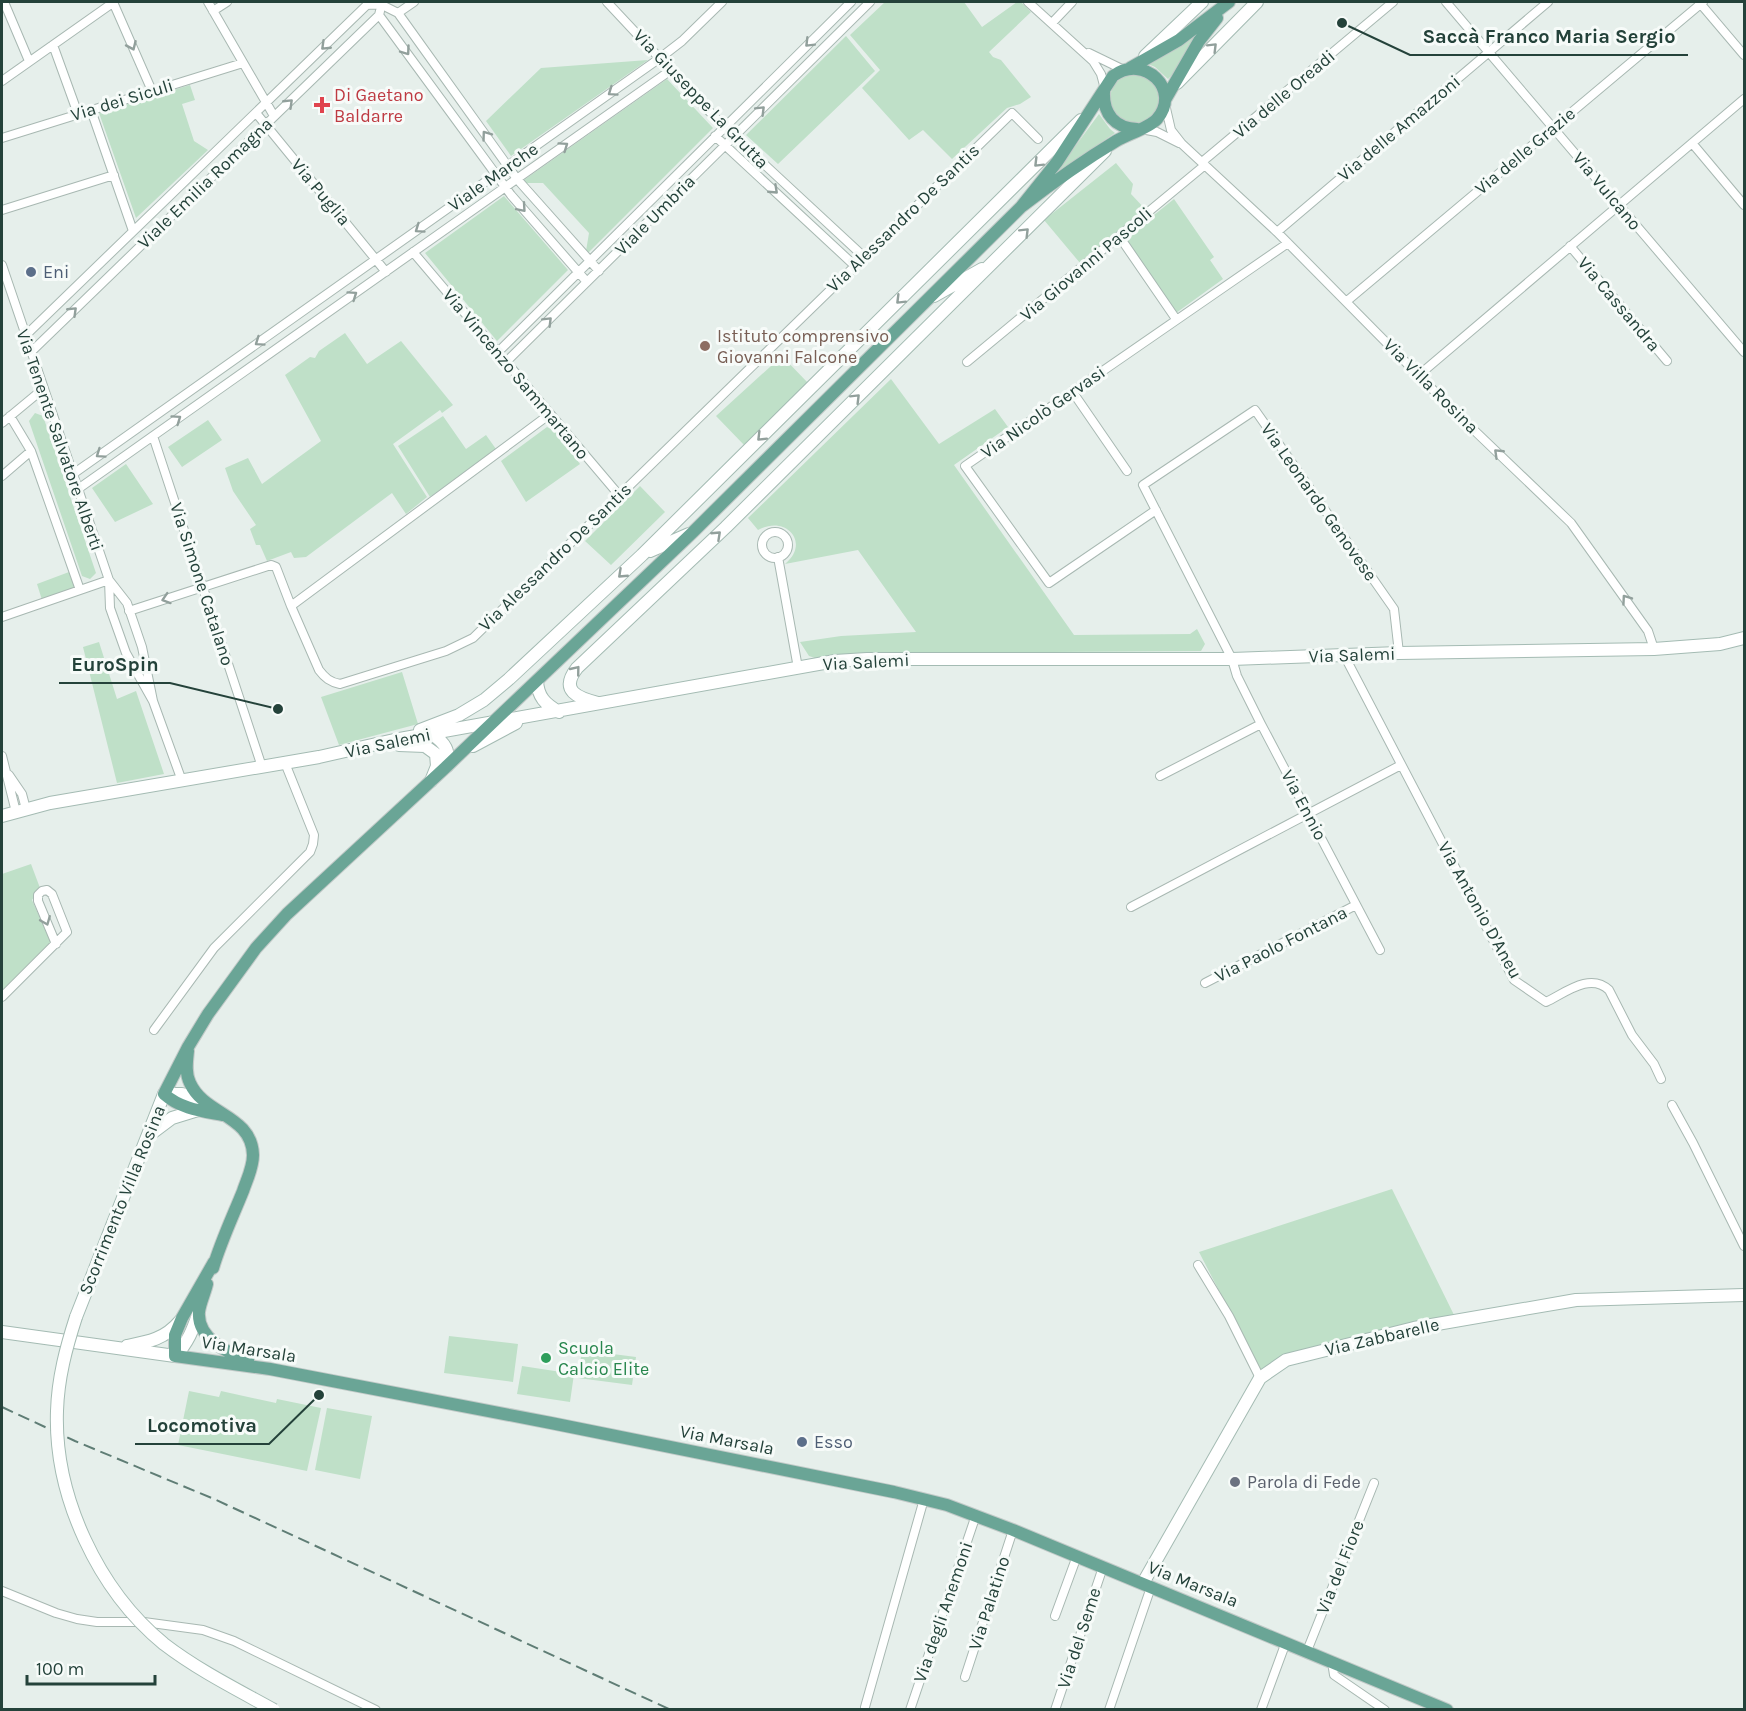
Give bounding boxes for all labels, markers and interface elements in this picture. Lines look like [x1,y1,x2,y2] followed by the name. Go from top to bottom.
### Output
[1410,17,1688,55] callout: Saccà Franco Maria Sergio
[629,25,773,173] street label: Via Giuseppe La Grutta
[1422,25,1676,48] text: Saccà Franco Maria Sergio
[806,35,817,46] one-way arrow
[321,38,332,49] one-way arrow
[125,40,137,51] one-way arrow
[1206,43,1217,53] one-way arrow
[399,45,410,56] one-way arrow
[1228,45,1340,143] street label: Via delle Oreadi
[1333,70,1465,186] street label: Via delle Amazzoni
[68,74,176,126] street label: Via dei Siculi
[334,84,424,127] place label: Di Gaetano Baldarre
[608,85,619,96] one-way arrow
[315,98,329,112] marker: Di Gaetano Baldarre
[281,99,292,110] one-way arrow
[1470,103,1580,199] street label: Via delle Grazie
[754,106,764,117] one-way arrow
[133,113,277,253] street label: Viale Emilia Romagna
[482,130,493,141] one-way arrow
[444,138,542,216] street label: Viale Marche
[822,139,984,297] street label: Via Alessandro De Santis
[558,142,569,153] one-way arrow
[1568,147,1646,235] street label: Via Vulcano
[287,154,355,230] street label: Via Puglia
[1035,155,1046,166] one-way arrow
[610,170,700,260] street label: Viale Umbria
[767,183,777,194] one-way arrow
[515,201,526,212] one-way arrow
[1015,202,1157,326] street label: Via Giovanni Pascoli
[414,222,425,233] one-way arrow
[1018,228,1029,238] one-way arrow
[1573,252,1665,356] street label: Via Cassandra
[43,261,69,283] place label: Eni
[24,265,38,279] marker: Eni
[438,284,594,464] street label: Via Vincenzo Sammartano
[347,291,358,302] one-way arrow
[896,293,906,304] one-way arrow
[66,307,76,318] one-way arrow
[541,318,552,328] one-way arrow
[717,325,889,368] place label: Istituto comprensivo Giovanni Falcone
[12,326,108,554] street label: Via Tenente Salvatore Alberti
[1379,334,1483,438] street label: Via Villa Rosina
[255,335,266,346] one-way arrow
[698,339,712,353] marker: Istituto comprensivo Giovanni Falcone
[977,361,1109,463] street label: Via Nicolò Gervasi
[849,395,860,406] one-way arrow
[170,415,181,426] one-way arrow
[1256,419,1382,585] street label: Via Leonardo Genovese
[758,430,768,441] one-way arrow
[96,447,107,458] one-way arrow
[1494,449,1505,460] one-way arrow
[474,478,636,636] street label: Via Alessandro De Santis
[165,500,239,668] street label: Via Simone Catalano
[711,531,721,542] one-way arrow
[618,566,629,577] one-way arrow
[161,592,172,604] one-way arrow
[1622,594,1633,605] one-way arrow
[1308,642,1396,668] street label: Via Salemi
[59,645,170,683] callout: EuroSpin
[822,649,910,675] street label: Via Salemi
[71,653,159,676] text: EuroSpin
[569,666,580,677] one-way arrow
[343,723,433,763] street label: Via Salemi
[1276,766,1332,844] street label: Via Ennio
[1433,838,1527,982] street label: Via Antonio D'Aneu
[1211,901,1351,987] street label: Via Paolo Fontana
[39,914,51,925] one-way arrow
[74,1102,170,1298] street label: Scorrimento Villa Rosina
[1323,1313,1441,1361] street label: Via Zabbarelle
[200,1331,298,1367] street label: Via Marsala
[558,1337,649,1380] place label: Scuola Calcio Elite
[539,1351,553,1365] marker: Scuola Calcio Elite
[135,1406,269,1444] callout: Locomotiva
[147,1414,257,1437] text: Locomotiva
[678,1420,776,1460] street label: Via Marsala
[814,1431,853,1453] place label: Esso
[795,1435,809,1449] marker: Esso
[1247,1471,1361,1493] place label: Parola di Fede
[1228,1475,1242,1489] marker: Parola di Fede
[1311,1517,1369,1617] street label: Via del Fiore
[909,1539,977,1685] street label: Via degli Anemoni
[964,1553,1014,1653] street label: Via Palatino
[1145,1556,1241,1612] street label: Via Marsala
[1052,1585,1106,1691] street label: Via del Seme
[27,1648,154,1686] scale bar
[36,1658,84,1680] text: 100 m

